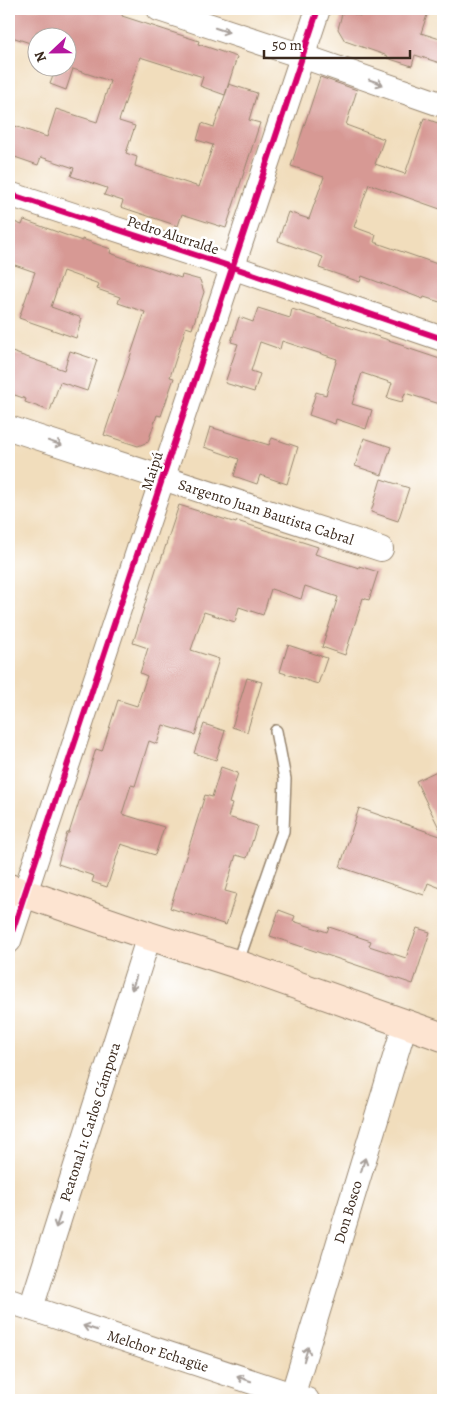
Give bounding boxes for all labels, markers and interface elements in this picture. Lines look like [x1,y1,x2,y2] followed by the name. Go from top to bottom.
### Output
[214,25,230,35] one-way arrow
[28,28,78,78] north arrow
[264,28,411,60] scale bar
[272,35,302,55] text: 50 m
[30,48,51,65] text: N
[368,78,384,87] one-way arrow
[125,211,222,259] street label: Pedro Alurralde
[47,439,62,448] one-way arrow
[136,448,168,493] street label: Maipú
[176,474,357,550] street label: Sargento Juan Bautista Cabral
[129,975,139,991] one-way arrow
[55,1040,125,1204] street label: Peatonal 1: Carlos Cámpora
[358,1157,368,1173] one-way arrow
[329,1178,367,1246] street label: Don Bosco
[53,1213,63,1229] one-way arrow
[83,1323,99,1332] one-way arrow
[105,1325,212,1377] street label: Melchor Echagüe
[301,1346,311,1362] one-way arrow
[237,1374,253,1384] one-way arrow

